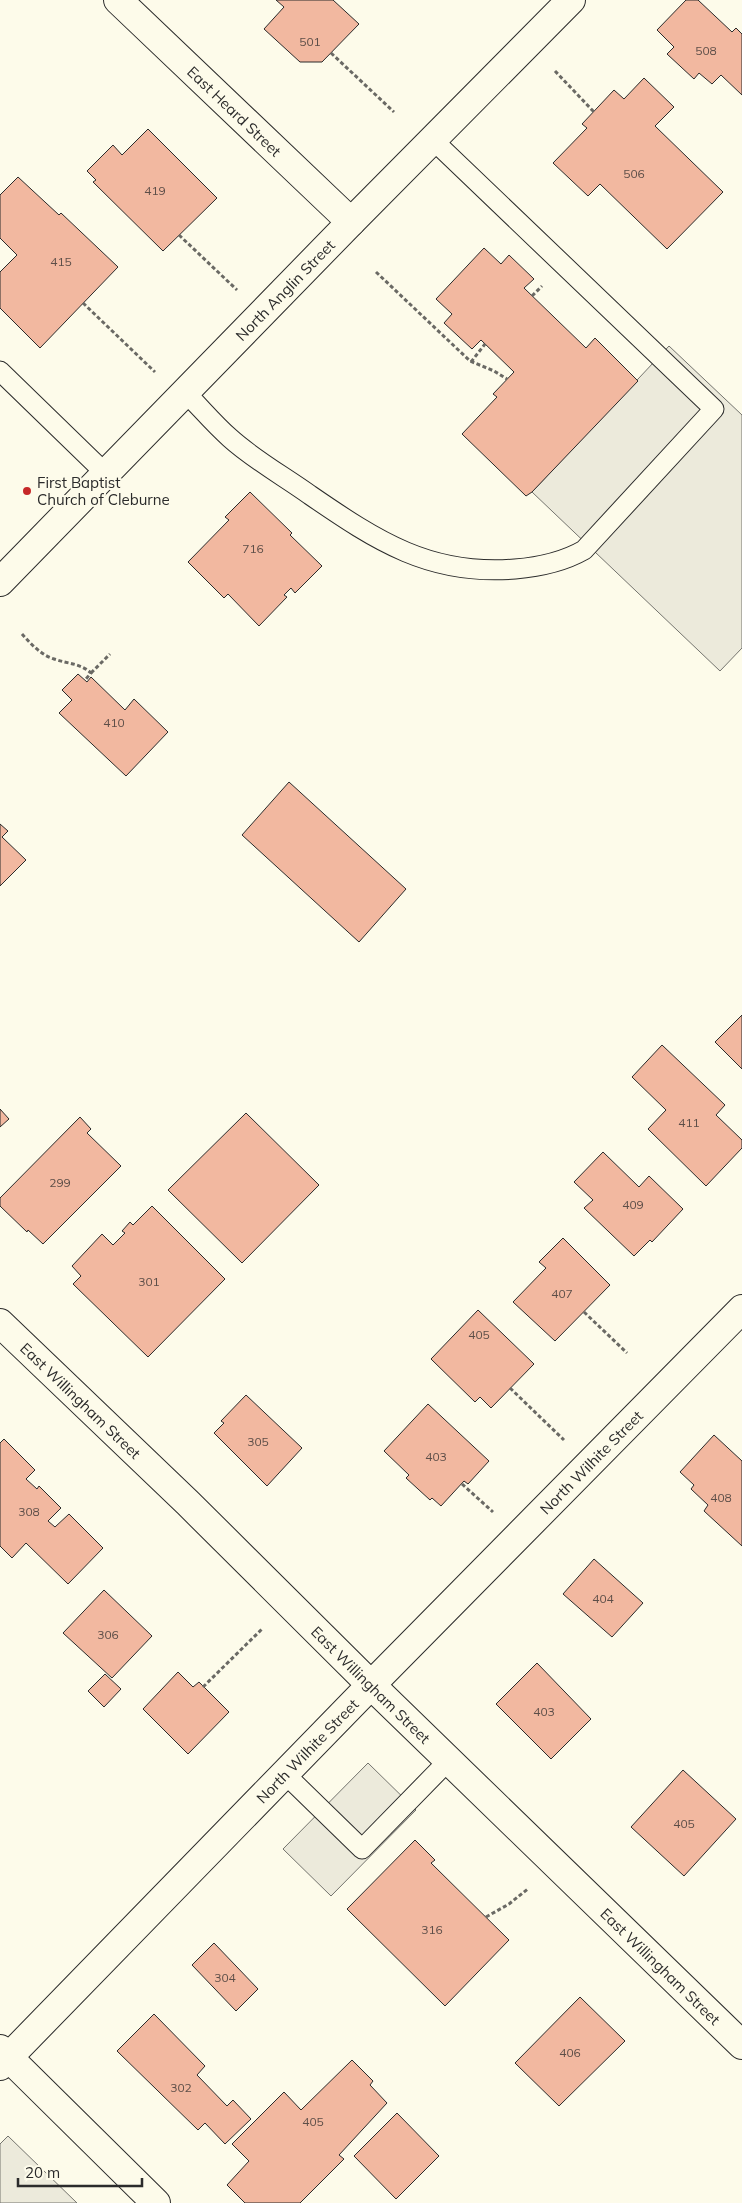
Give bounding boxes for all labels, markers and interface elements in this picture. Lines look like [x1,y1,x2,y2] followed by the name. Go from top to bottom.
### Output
[299,34,321,49] house number: 501
[695,43,717,58] house number: 508
[184,62,286,160] street label: East Heard Street
[623,166,645,181] house number: 506
[144,183,166,198] house number: 419
[231,235,338,344] street label: North Anglin Street
[50,254,72,269] house number: 415
[37,473,170,509] place label: First Baptist Church of Cleburne
[21,485,33,497] marker: First Baptist Church of Cleburne
[242,541,264,556] house number: 716
[103,715,125,730] house number: 410
[678,1115,700,1130] house number: 411
[49,1175,71,1190] house number: 299
[622,1197,644,1212] house number: 409
[138,1274,160,1289] house number: 301
[551,1286,573,1301] house number: 407
[468,1327,490,1342] house number: 405
[17,1338,145,1463] street label: East Willingham Street
[536,1406,646,1518] street label: North Wilhite Street
[247,1434,269,1449] house number: 305
[425,1449,447,1464] house number: 403
[710,1490,732,1505] house number: 408
[18,1504,40,1519] house number: 308
[592,1591,614,1606] house number: 404
[307,1622,435,1747] street label: East Willingham Street
[97,1627,119,1642] house number: 306
[252,1694,362,1807] street label: North Wilhite Street
[533,1704,555,1719] house number: 403
[673,1816,695,1831] house number: 405
[597,1904,725,2028] street label: East Willingham Street
[421,1922,443,1937] house number: 316
[214,1970,236,1985] house number: 304
[559,2045,581,2060] house number: 406
[170,2080,192,2095] house number: 302
[302,2114,324,2129] house number: 405
[18,2156,141,2188] scale bar
[25,2163,60,2182] text: 20 m

